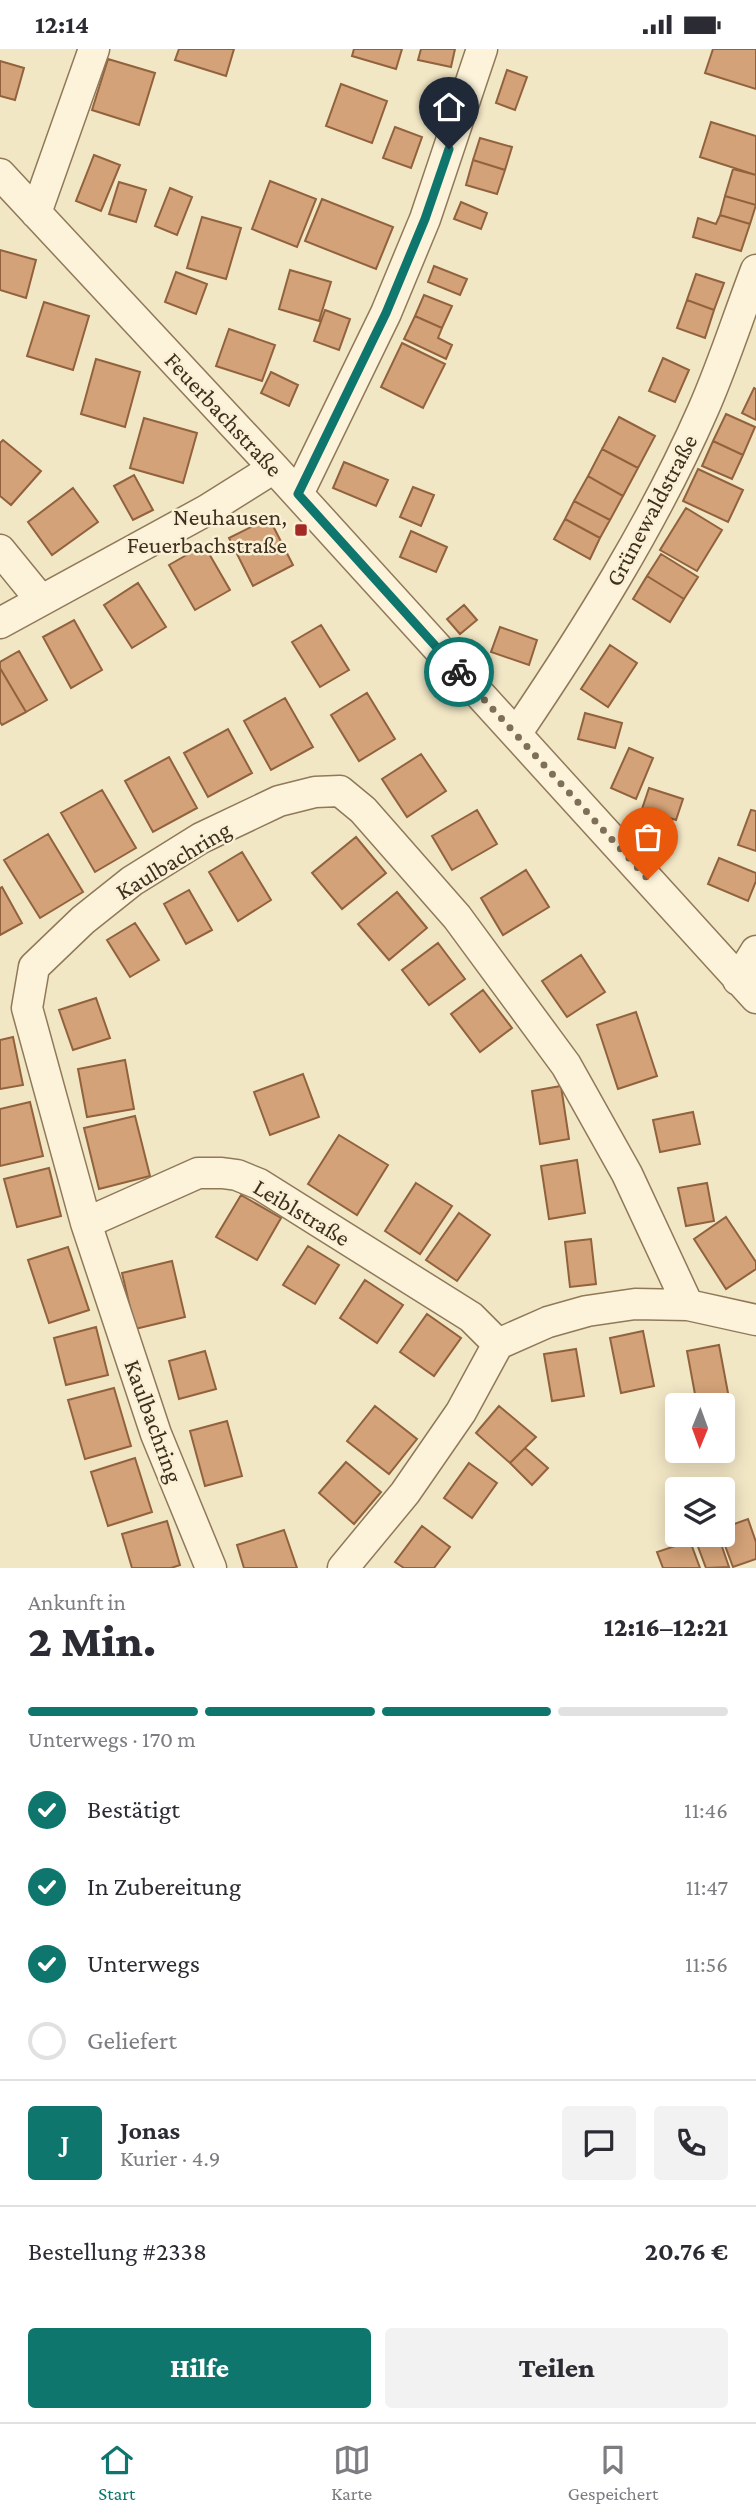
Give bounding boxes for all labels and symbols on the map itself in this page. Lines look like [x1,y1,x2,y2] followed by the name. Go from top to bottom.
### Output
[419,77,479,149] pin
[160,346,288,482] street label: Feuerbachstraße
[600,430,702,590] street label: Grünewaldstraße
[127,503,287,558] place label: Neuhausen, Feuerbachstraße
[293,522,309,538] marker: Neuhausen, Feuerbachstraße
[424,637,494,707] courier
[618,807,678,879] pin
[111,815,236,905] street label: Kaulbachring
[249,1173,355,1251] street label: Leiblstraße
[119,1356,189,1487] street label: Kaulbachring
[665,1393,735,1463] north arrow

